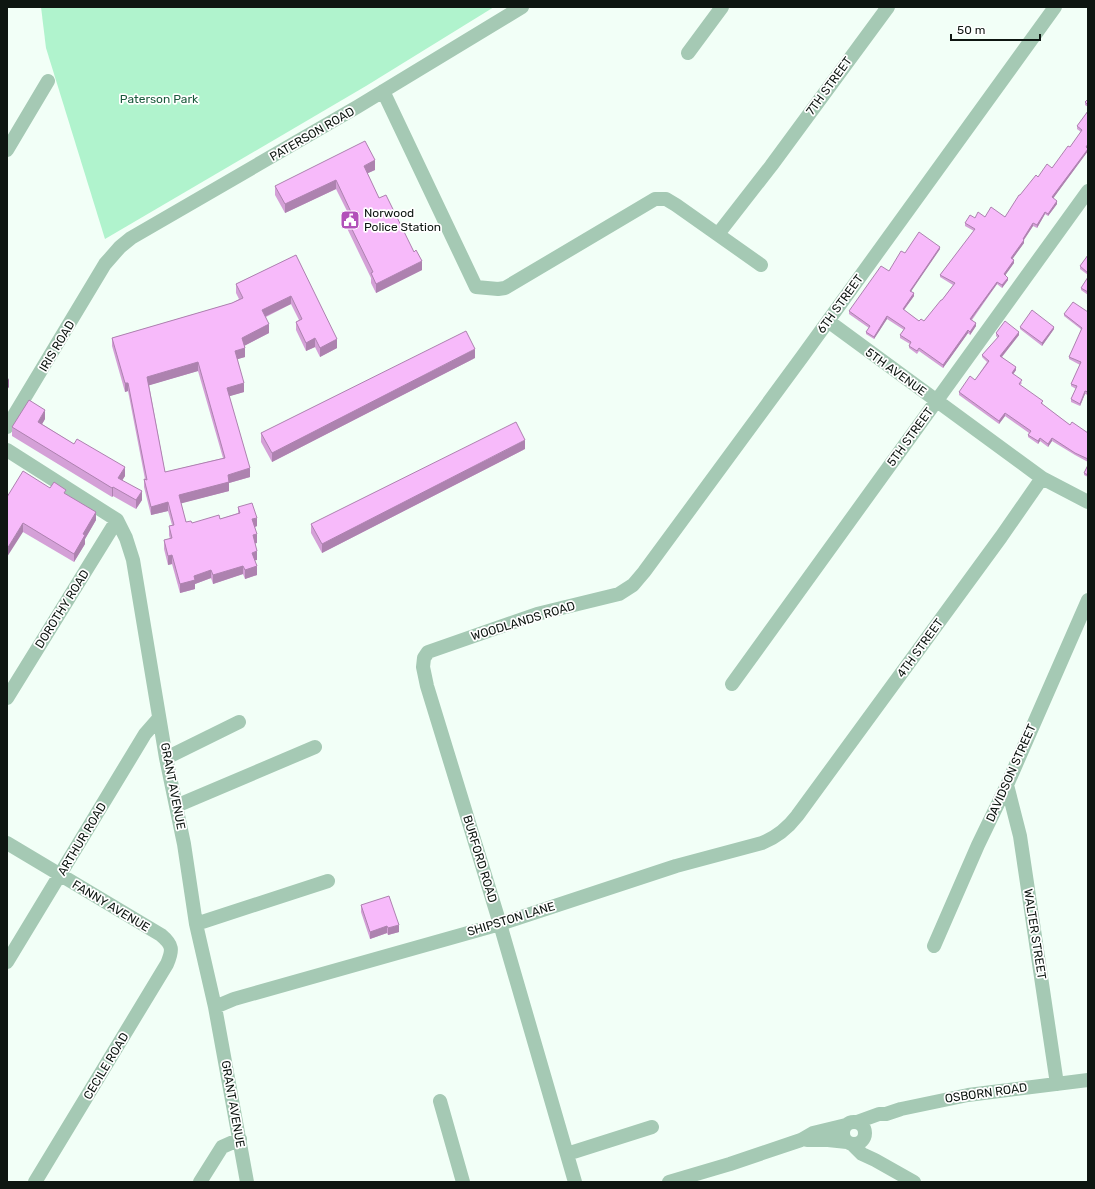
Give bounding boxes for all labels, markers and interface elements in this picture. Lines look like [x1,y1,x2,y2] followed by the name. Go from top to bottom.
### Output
[951,16,1040,42] scale bar
[957,23,985,37] text: 50 m
[803,54,855,118] street label: 7TH STREET
[120,92,199,106] park label: Paterson Park
[267,104,357,164] street label: PATERSON ROAD
[364,206,441,234] place label: Norwood Police Station
[339,209,361,231] public building icon: Norwood Police Station
[814,272,866,336] street label: 6TH STREET
[36,318,78,374] street label: IRIS ROAD
[863,345,929,399] street label: 5TH AVENUE
[884,405,936,469] street label: 5TH STREET
[32,567,92,651] street label: DOROTHY ROAD
[469,599,577,643] street label: WOODLANDS ROAD
[894,616,946,680] street label: 4TH STREET
[983,722,1039,824] street label: DAVIDSON STREET
[158,741,188,831] street label: GRANT AVENUE
[55,800,109,878] street label: ARTHUR ROAD
[460,814,500,904] street label: BURFORD ROAD
[70,877,152,935] street label: FANNY AVENUE
[1021,888,1049,980] street label: WALTER STREET
[465,899,557,939] street label: SHIPSTON LANE
[81,1030,131,1102] street label: CECILE ROAD
[218,1059,248,1149] street label: GRANT AVENUE
[944,1080,1028,1106] street label: OSBORN ROAD

